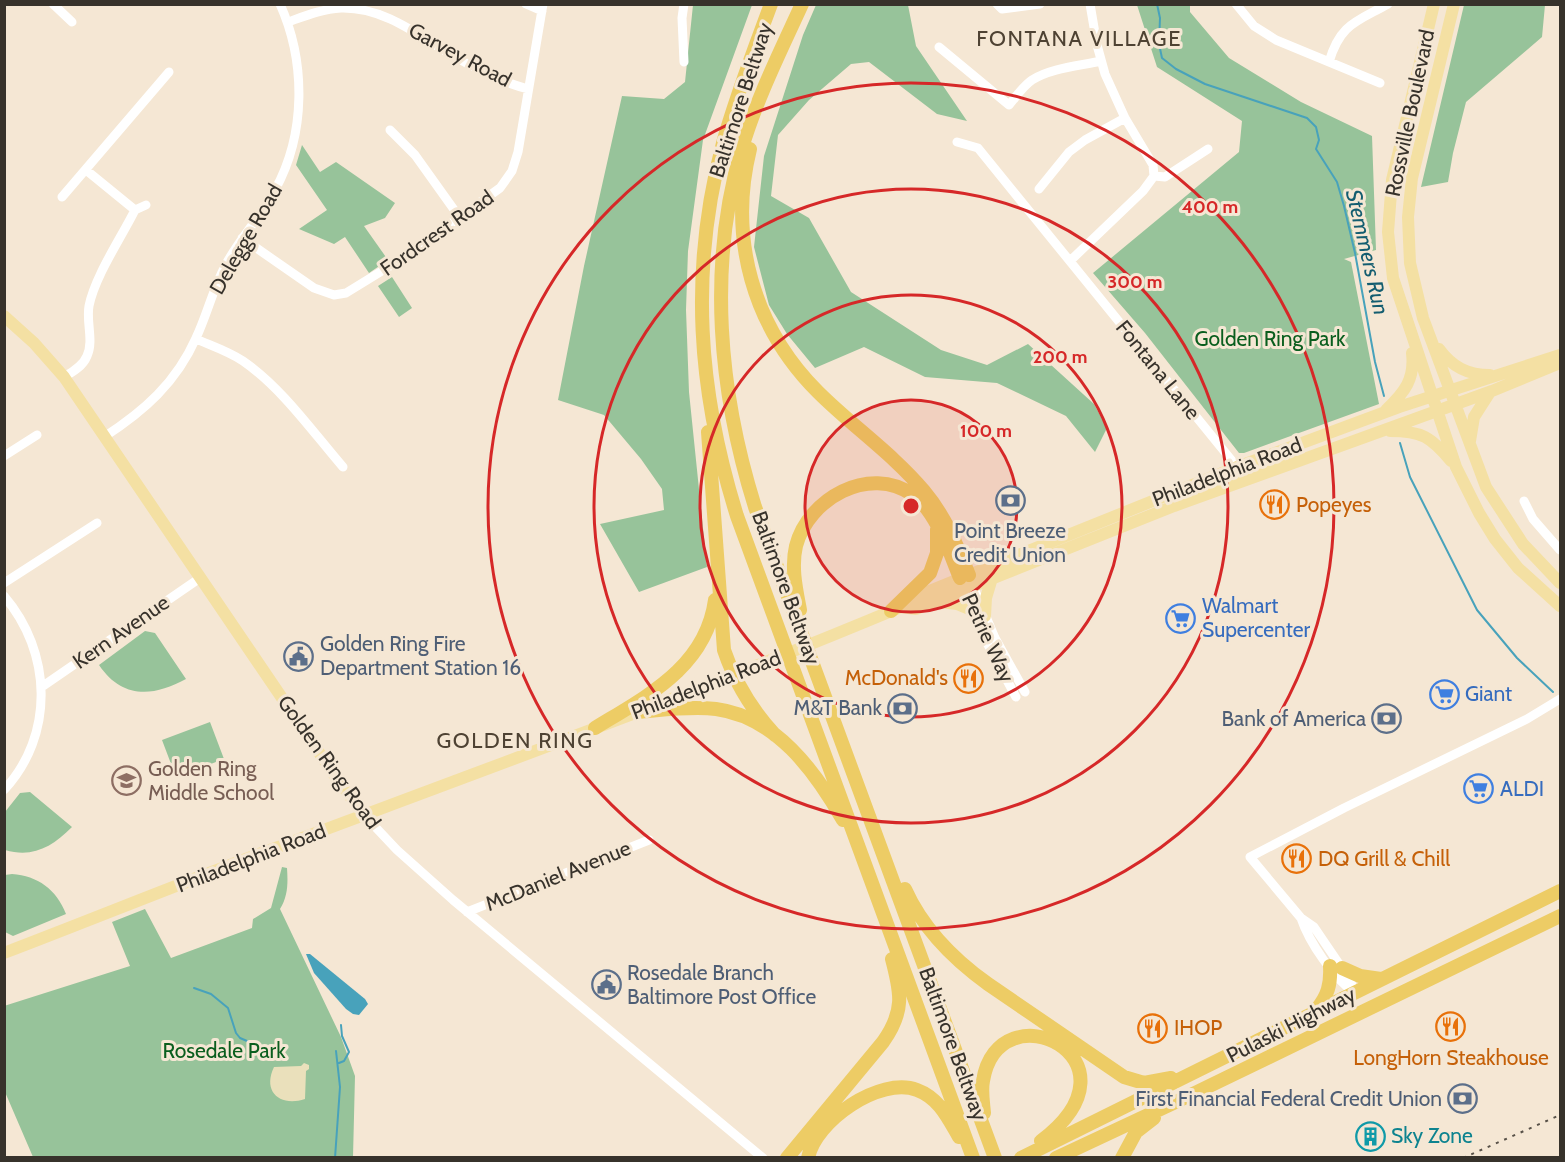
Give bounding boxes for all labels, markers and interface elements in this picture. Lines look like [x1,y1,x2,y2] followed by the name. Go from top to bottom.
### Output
[405,17,516,92] street label: Garvey Road
[704,19,777,180] street label: Baltimore Beltway
[976,25,1182,52] district label: FONTANA VILLAGE
[1380,27,1439,199] street label: Rossville Boulevard
[204,179,287,298] street label: Delegge Road
[375,184,498,281] street label: Fordcrest Road
[1340,187,1395,317] water label: Stemmers Run
[1182,196,1238,218] text: 400 m
[1108,271,1162,293] text: 300 m
[1111,315,1206,424] street label: Fontana Lane
[1194,326,1346,351] park label: Golden Ring Park
[1033,346,1087,368] text: 200 m
[960,420,1012,442] text: 100 m
[1149,432,1305,512] street label: Philadelphia Road
[994,484,1026,516] bank icon: Point Breeze Credit Union
[1259,489,1291,521] restaurant icon: Popeyes
[1296,492,1372,517] place label: Popeyes
[901,496,921,516] centre of rings
[747,508,826,668] street label: Baltimore Beltway
[954,518,1066,567] place label: Point Breeze Credit Union
[68,589,174,674] street label: Kern Avenue
[957,589,1020,687] street label: Petrie Way
[1202,593,1310,642] place label: Walmart Supercenter
[1165,602,1197,634] supermarket icon: Walmart Supercenter
[320,631,521,680] place label: Golden Ring Fire Department Station 16
[283,640,315,672] public building icon: Golden Ring Fire Department Station 16
[628,645,784,725] street label: Philadelphia Road
[953,662,985,694] restaurant icon: McDonald's
[845,665,948,690] place label: McDonald's
[1428,678,1460,710] supermarket icon: Giant
[1465,681,1512,706] place label: Giant
[273,690,386,833] street label: Golden Ring Road
[887,692,919,724] bank icon: M&T Bank
[794,695,883,720] place label: M&T Bank
[1371,703,1403,735] bank icon: Bank of America
[1222,706,1366,731] place label: Bank of America
[436,727,594,754] district label: GOLDEN RING
[148,756,274,805] place label: Golden Ring Middle School
[111,765,143,797] school or university icon: Golden Ring Middle School
[1463,773,1495,805] supermarket icon: ALDI
[1500,776,1544,801] place label: ALDI
[173,818,329,898] street label: Philadelphia Road
[481,835,634,916] street label: McDaniel Avenue
[1281,843,1313,875] restaurant icon: DQ Grill & Chill
[1318,846,1450,871] place label: DQ Grill & Chill
[627,960,816,1009] place label: Rosedale Branch Baltimore Post Office
[914,964,993,1124] street label: Baltimore Beltway
[590,969,622,1001] public building icon: Rosedale Branch Baltimore Post Office
[1222,981,1360,1068] street label: Pulaski Highway
[1435,1011,1467,1043] restaurant icon: LongHorn Steakhouse
[1137,1012,1169,1044] restaurant icon: IHOP
[1174,1015,1222,1040] place label: IHOP
[162,1038,286,1063] park label: Rosedale Park
[1353,1045,1549,1070] place label: LongHorn Steakhouse
[1447,1083,1479,1115] bank icon: First Financial Federal Credit Union
[1135,1086,1442,1111] place label: First Financial Federal Credit Union
[1354,1120,1386,1152] building icon: Sky Zone
[1391,1123,1473,1148] place label: Sky Zone

